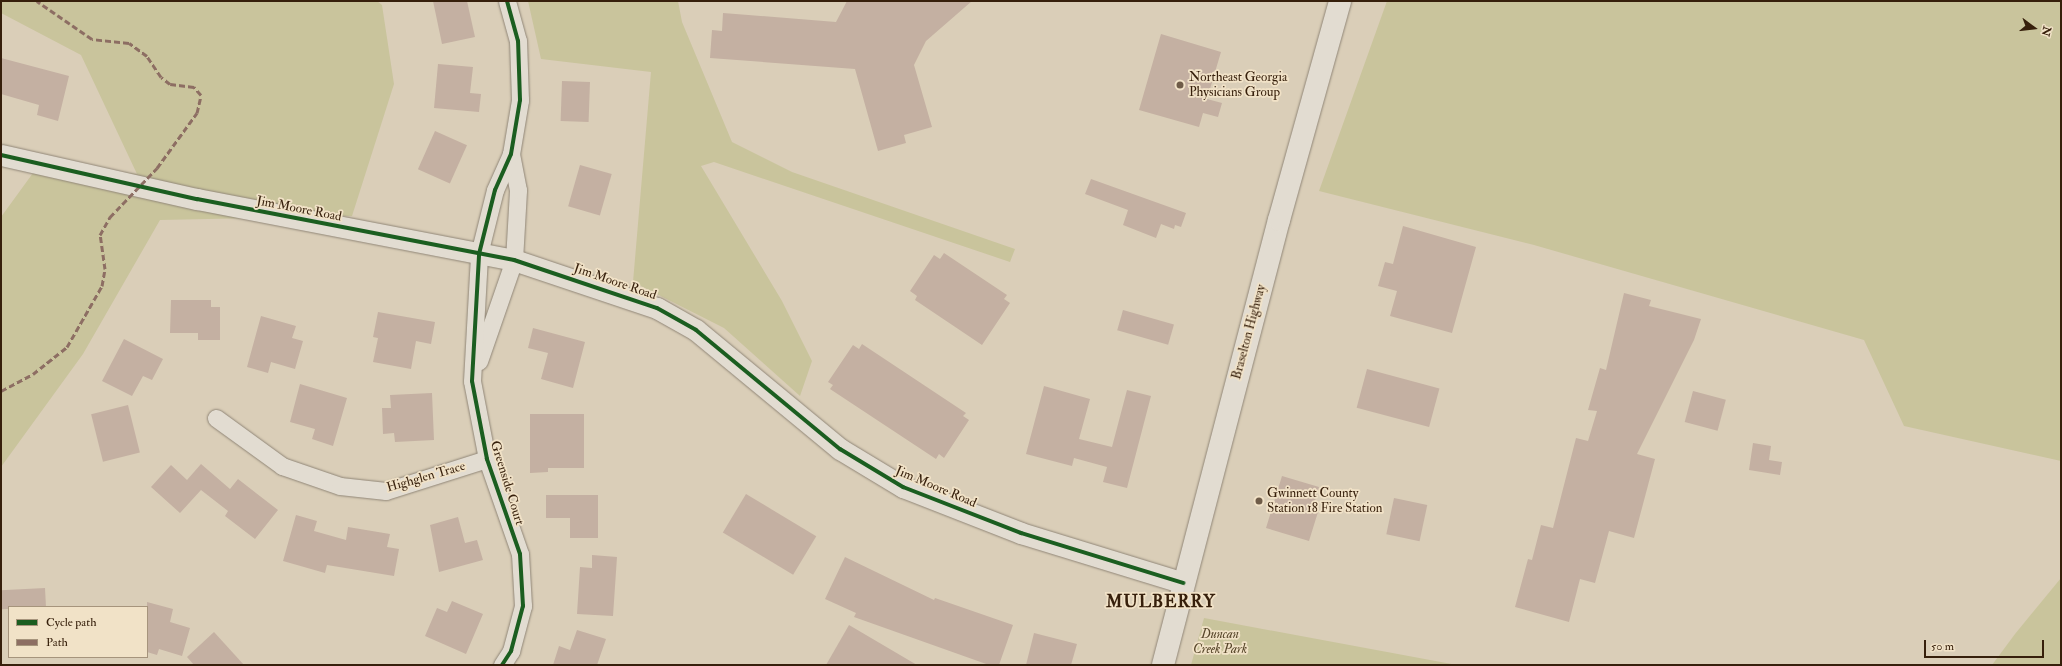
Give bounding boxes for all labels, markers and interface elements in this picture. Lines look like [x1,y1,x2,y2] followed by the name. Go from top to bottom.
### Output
[2014,8,2054,48] north arrow
[2039,25,2054,38] text: N
[1189,70,1287,101] place label: Northeast Georgia Physicians Group
[1174,79,1186,91] marker: Northeast Georgia Physicians Group
[255,193,343,225] street label: Jim Moore Road
[572,261,658,303] street label: Jim Moore Road
[1229,283,1269,381] street label: Braselton Highway
[487,439,527,527] street label: Greenside Court
[385,458,467,496] street label: Highglen Trace
[893,463,979,511] street label: Jim Moore Road
[1267,486,1382,517] place label: Gwinnett County Station 18 Fire Station
[1254,496,1264,506] marker: Gwinnett County Station 18 Fire Station
[1106,592,1216,612] district label: MULBERRY
[8,606,148,658] legend
[46,615,96,630] text: Cycle path
[1193,627,1247,658] park label: Duncan Creek Park
[1926,632,2046,658] scale bar
[46,635,68,650] text: Path
[1931,639,1954,654] text: 50 m

